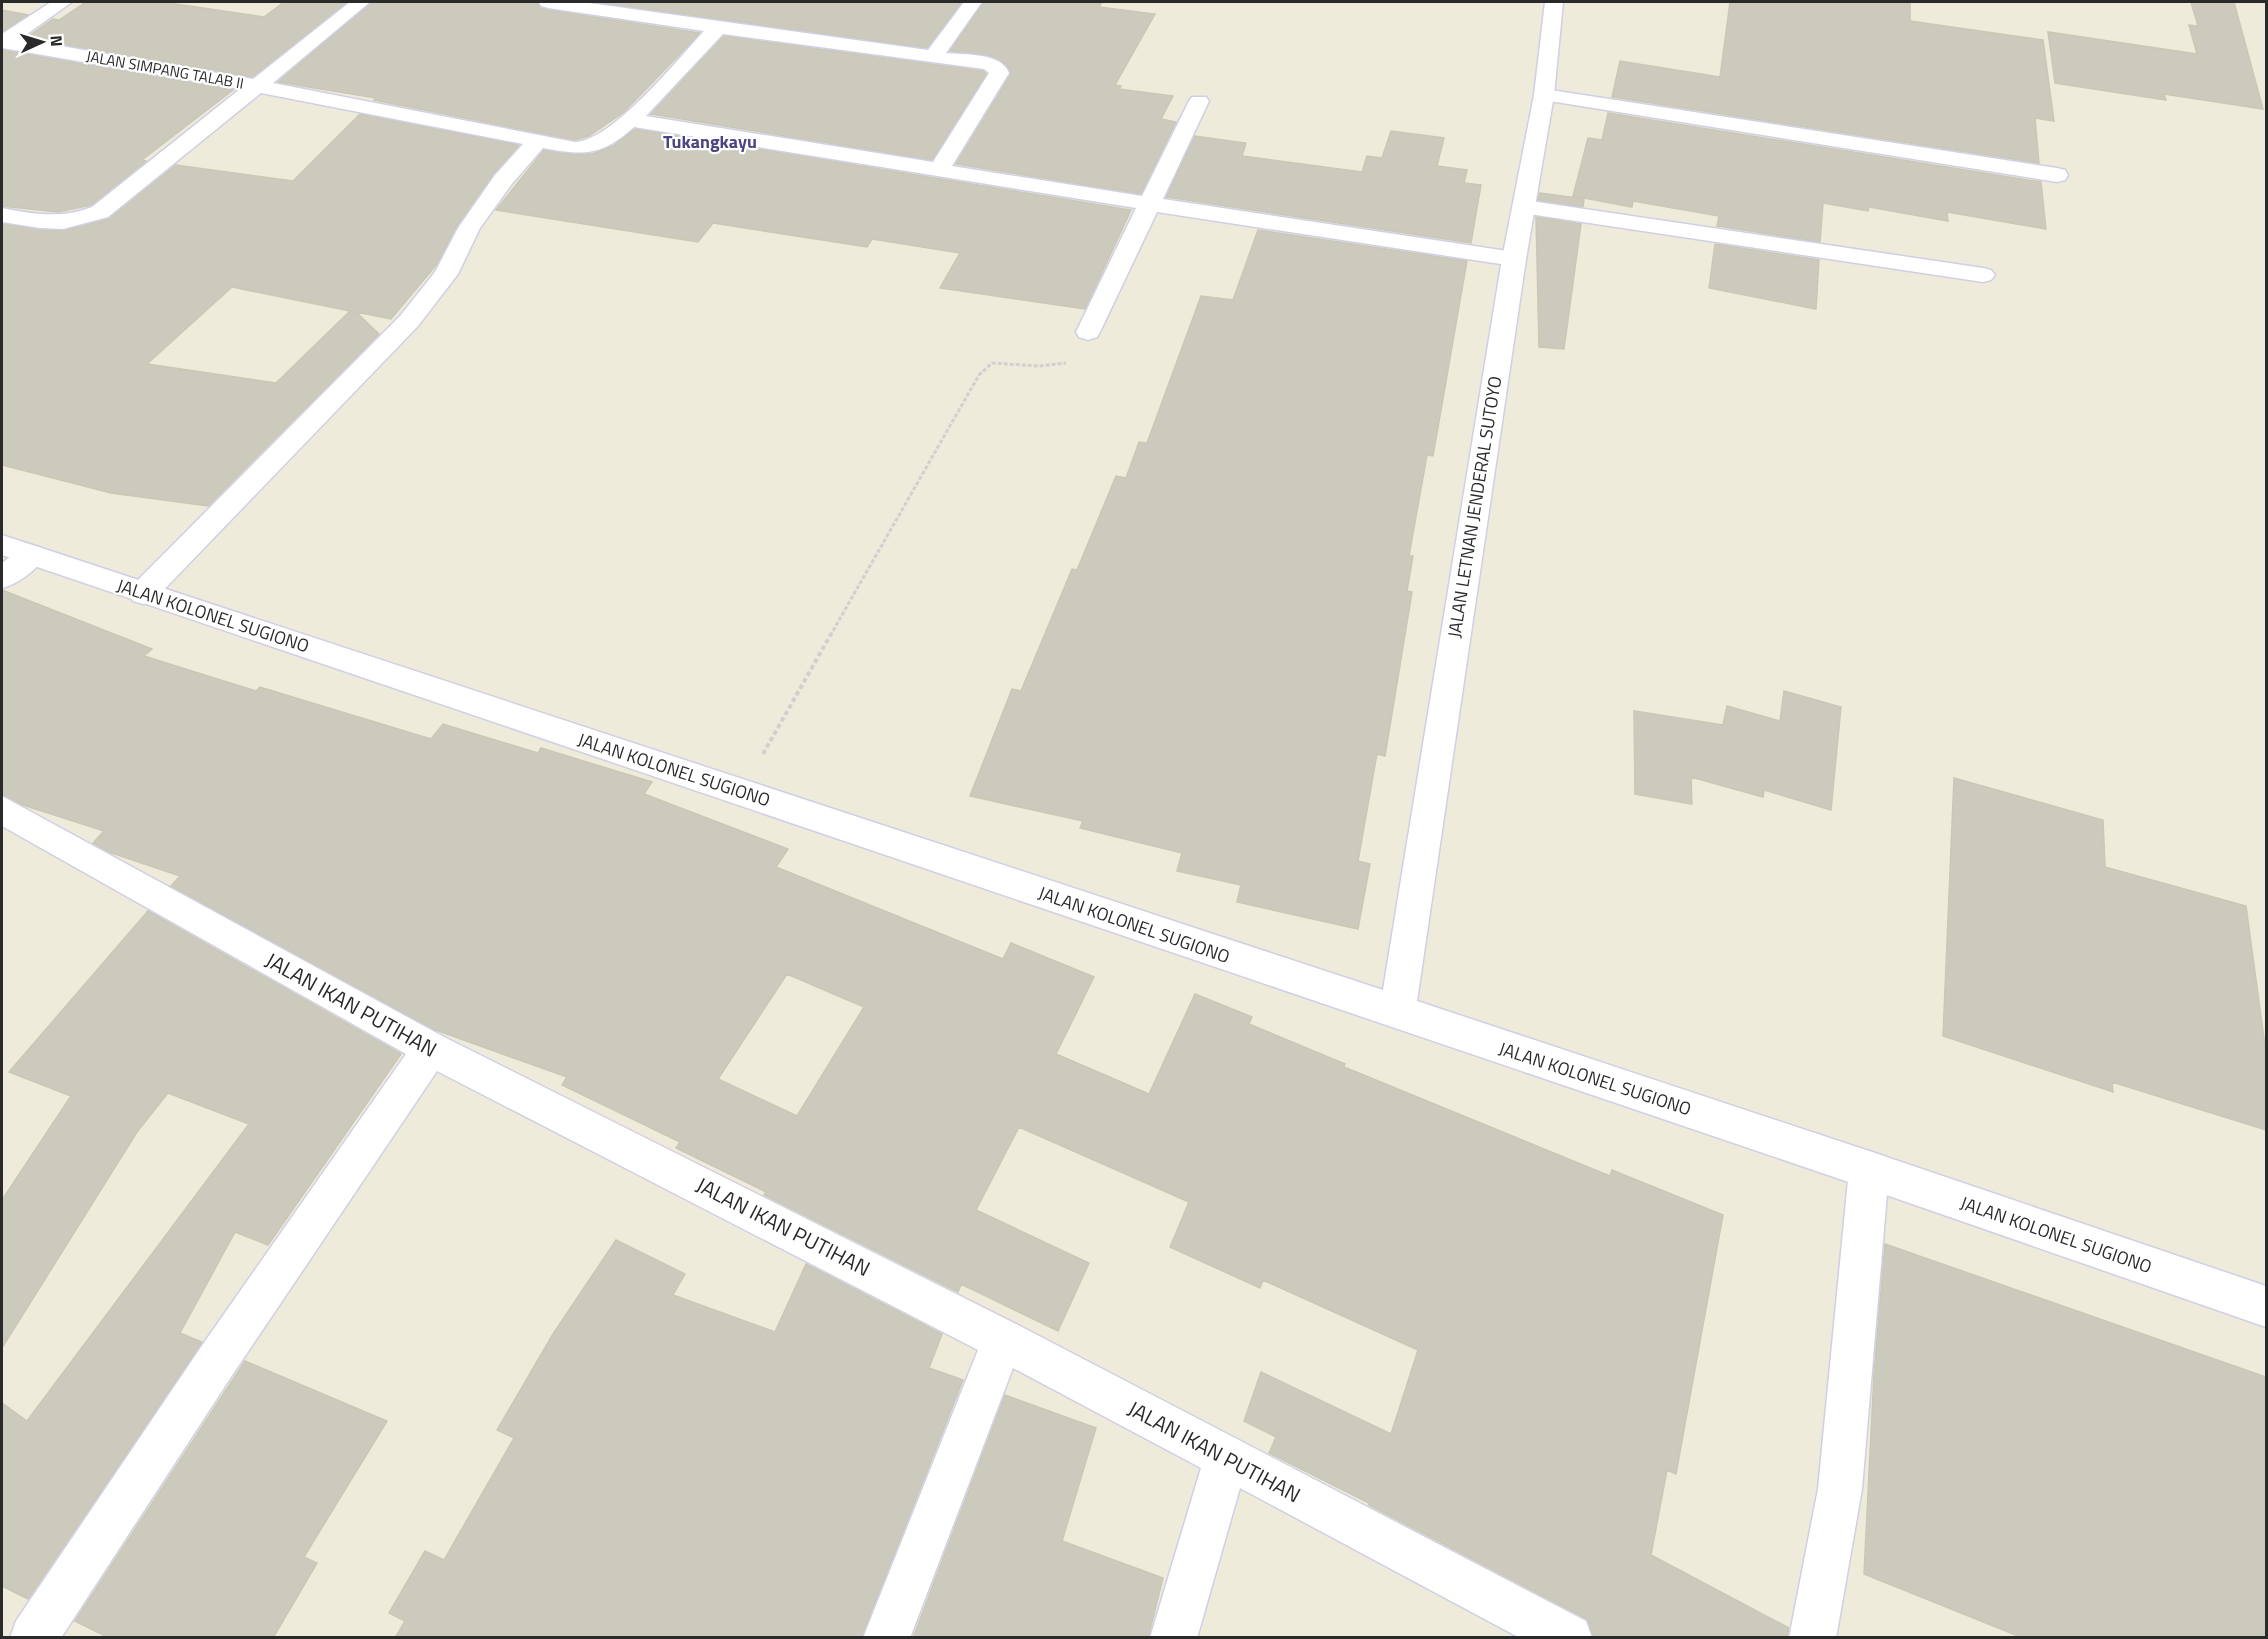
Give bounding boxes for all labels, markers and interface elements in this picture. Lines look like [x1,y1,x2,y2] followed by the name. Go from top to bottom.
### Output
[12,12,72,72] north arrow
[45,35,69,47] text: N
[85,44,246,95] street label: JALAN SIMPANG TALAB II
[663,128,757,155] district label: Tukangkayu
[1440,374,1509,640] street label: JALAN LETNAN JENDERAL SUTOYO
[113,572,313,659] street label: JALAN KOLONEL SUGIONO
[574,726,774,813] street label: JALAN KOLONEL SUGIONO
[1035,879,1234,970] street label: JALAN KOLONEL SUGIONO
[260,944,443,1065] street label: JALAN IKAN PUTIHAN
[1495,1035,1695,1122] street label: JALAN KOLONEL SUGIONO
[691,1168,876,1284] street label: JALAN IKAN PUTIHAN
[1957,1189,2156,1280] street label: JALAN KOLONEL SUGIONO
[1122,1392,1307,1510] street label: JALAN IKAN PUTIHAN

